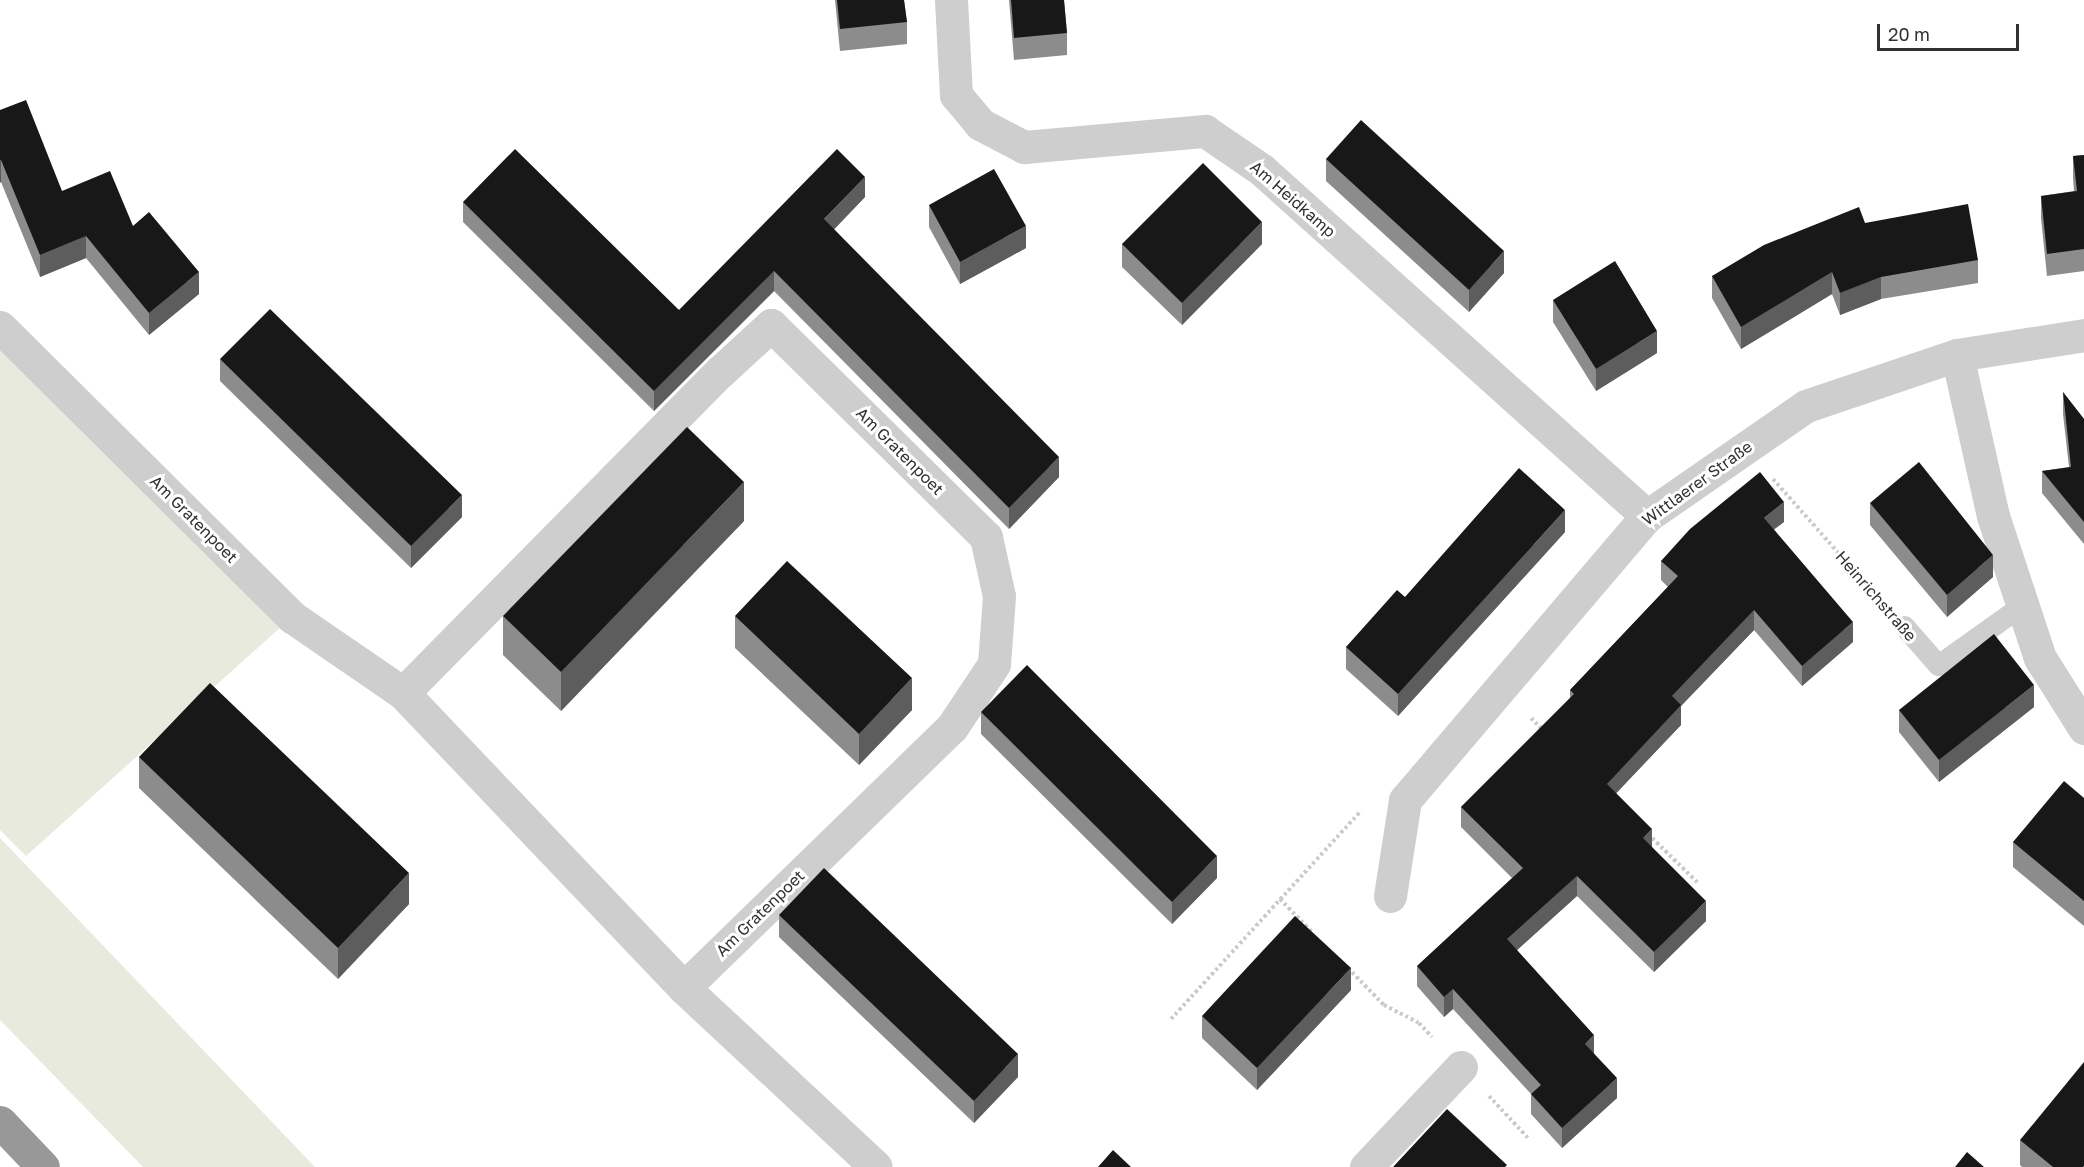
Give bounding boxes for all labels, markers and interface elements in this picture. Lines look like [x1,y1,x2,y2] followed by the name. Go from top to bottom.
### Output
[1880,12,2022,50] scale bar
[1888,23,1930,45] text: 20 m
[1247,157,1339,241] street label: Am Heidkamp
[852,403,948,499] street label: Am Gratenpoet
[1638,437,1756,529] street label: Wittlaerer Straße
[146,471,242,567] street label: Am Gratenpoet
[1832,547,1920,645] street label: Heinrichstraße
[712,866,808,960] street label: Am Gratenpoet

